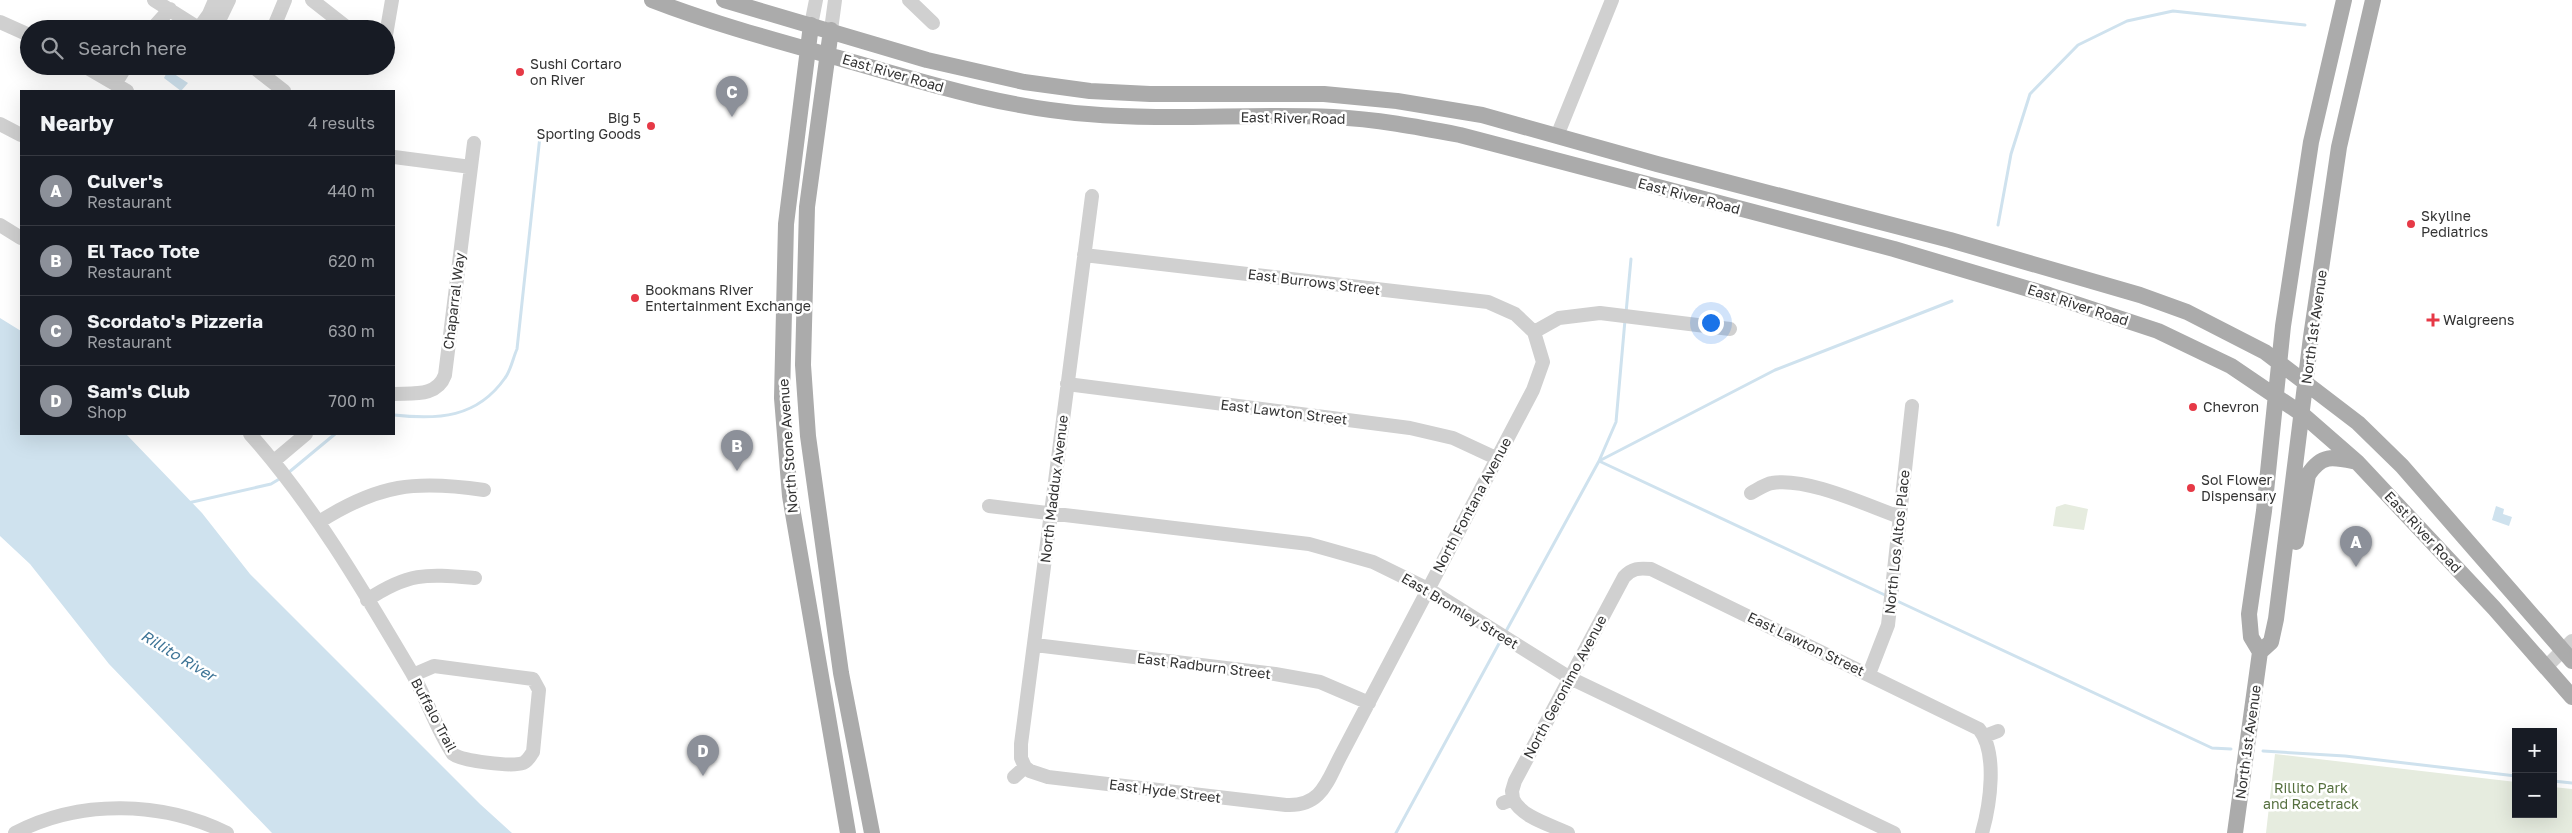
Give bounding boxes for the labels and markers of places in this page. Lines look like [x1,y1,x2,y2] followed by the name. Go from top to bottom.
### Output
[530,55,622,88] place label: Sushi Cortaro on River
[514,66,526,78] marker: Sushi Cortaro on River
[716,76,748,117] pin: C
[537,109,641,142] place label: Big 5 Sporting Goods
[645,120,657,132] marker: Big 5 Sporting Goods
[2421,207,2488,240] place label: Skyline Pediatrics
[2405,218,2417,230] marker: Skyline Pediatrics
[645,281,811,314] place label: Bookmans River Entertainment Exchange
[629,292,641,304] marker: Bookmans River Entertainment Exchange
[2443,311,2514,328] place label: Walgreens
[2427,314,2439,326] marker: Walgreens
[2203,398,2259,415] place label: Chevron
[2187,401,2199,413] marker: Chevron
[721,430,753,471] pin: B
[2201,471,2277,504] place label: Sol Flower Dispensary
[2185,482,2197,494] marker: Sol Flower Dispensary
[2340,526,2372,567] pin: A
[687,735,719,776] pin: D

